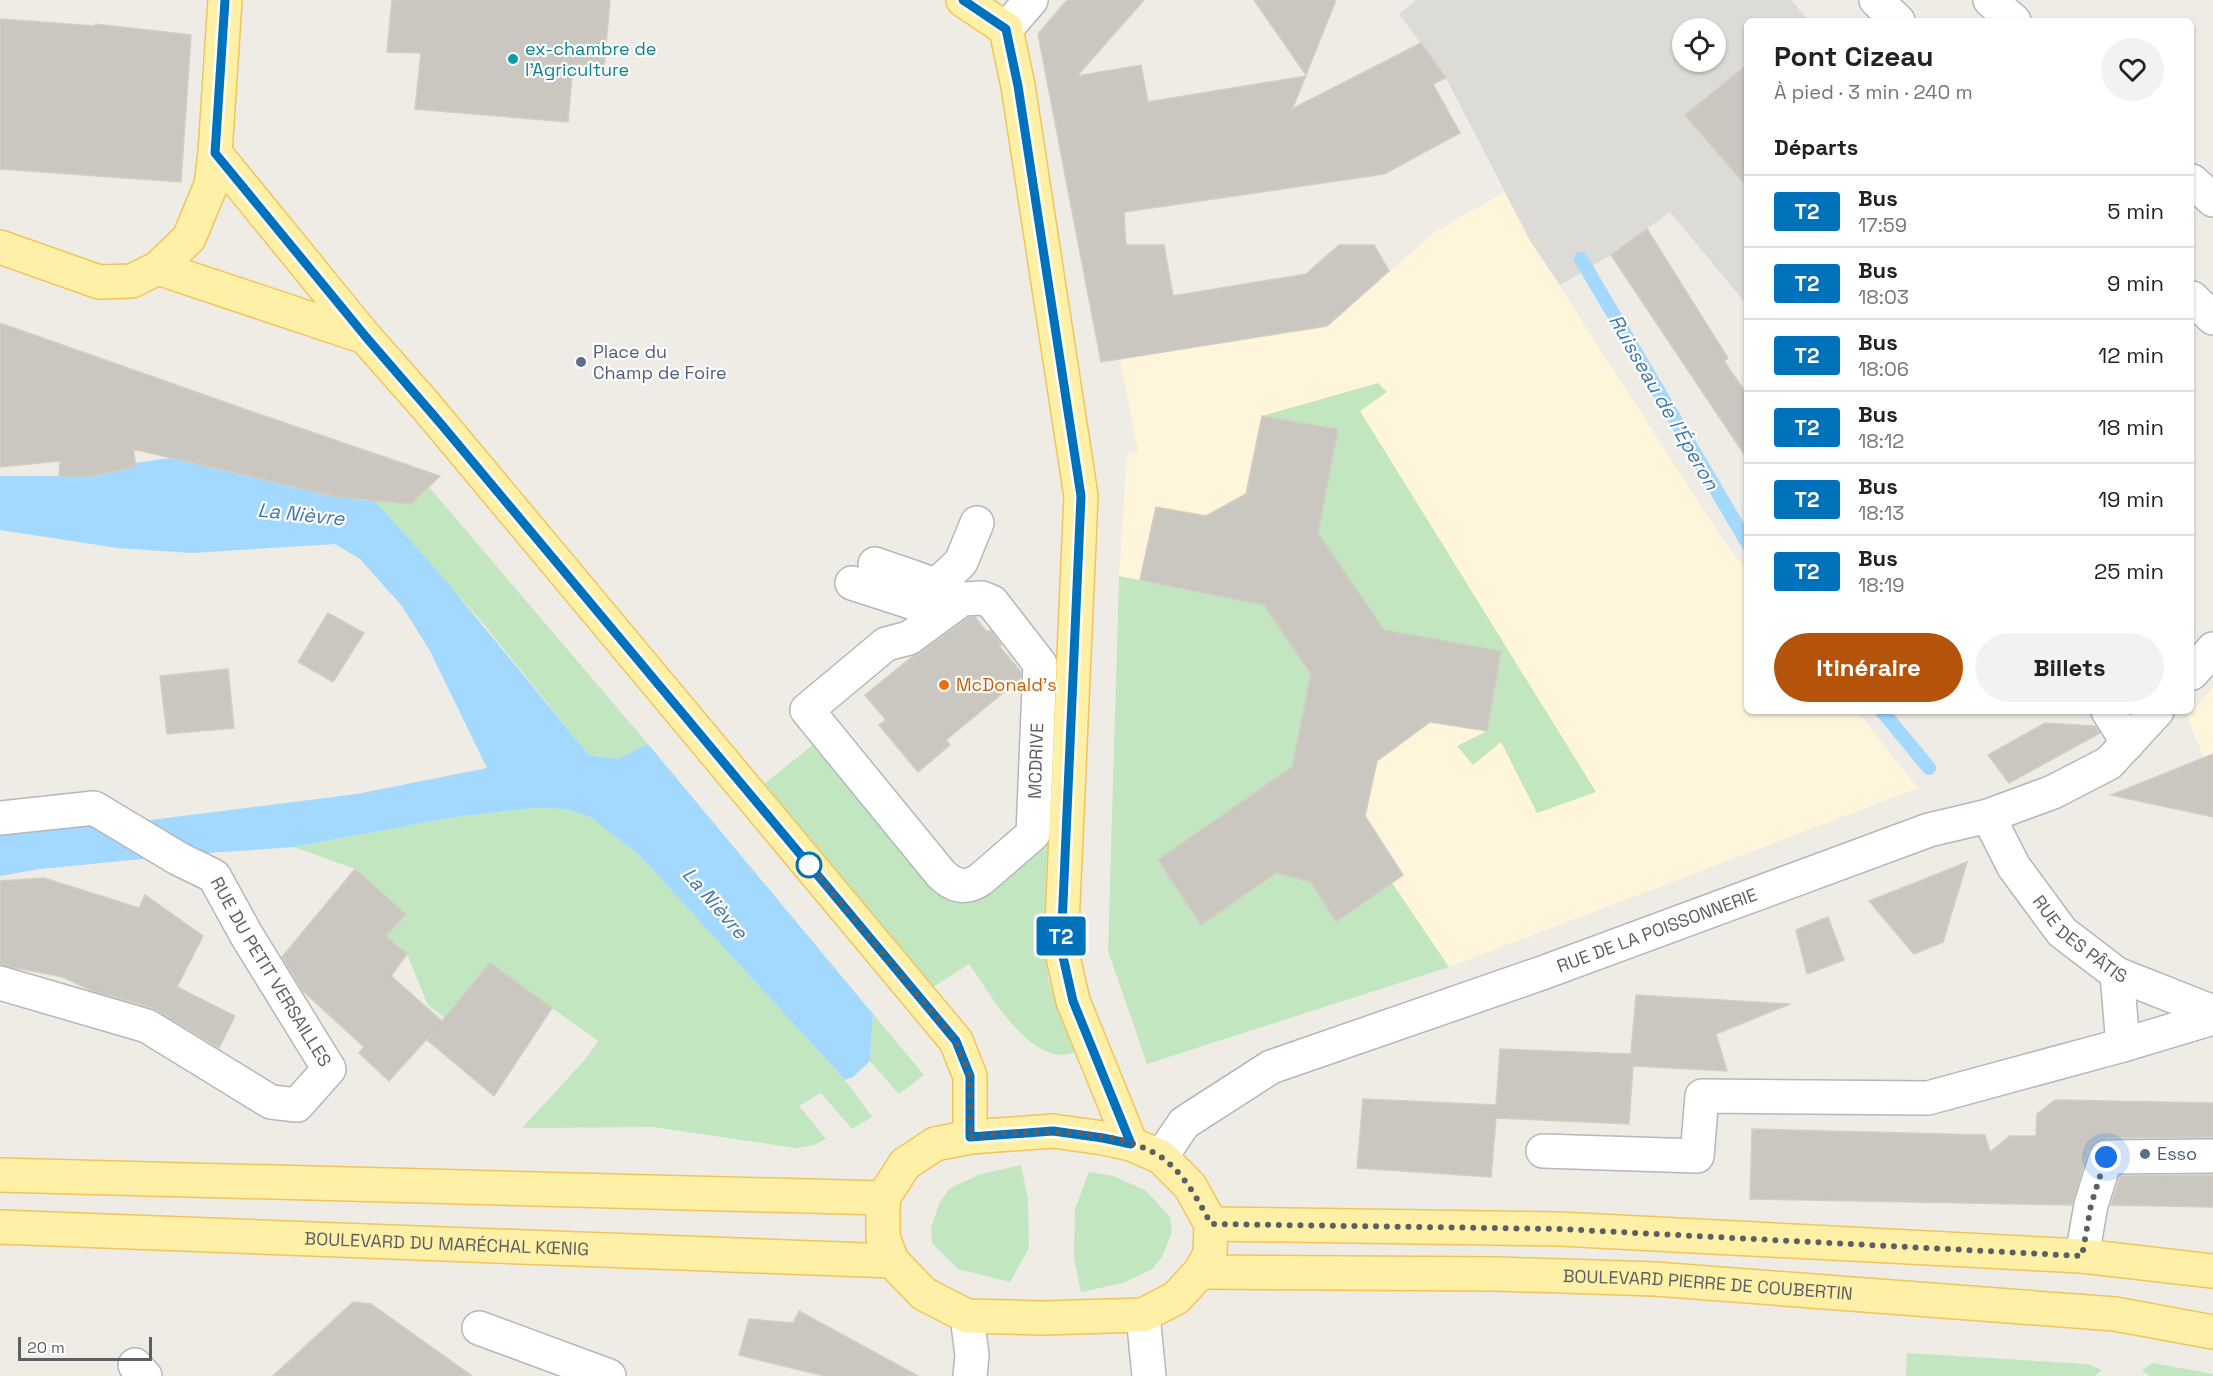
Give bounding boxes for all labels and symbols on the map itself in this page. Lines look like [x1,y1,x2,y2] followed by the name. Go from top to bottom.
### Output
[525,37,656,81] place label: ex-chambre de l'Agriculture
[506,52,520,66] marker: ex-chambre de l'Agriculture
[1603,309,1725,495] water label: Ruisseau de l'Éperon
[593,340,727,384] place label: Place du Champ de Foire
[574,355,588,369] marker: Place du Champ de Foire
[256,497,347,532] water label: La Nièvre
[956,673,1057,696] place label: McDonald's
[937,678,951,692] marker: McDonald's
[1023,723,1048,799] street label: MCDRIVE
[796,852,822,878] unlabelled marker
[677,862,754,945] water label: La Nièvre
[206,873,337,1071] street label: RUE DU PETIT VERSAILLES
[1554,883,1760,978] street label: RUE DE LA POISSONNERIE
[2028,890,2130,988] street label: RUE DES PÂTIS
[1034,916,1088,956] line badge: T2
[2091,1142,2121,1172] your location
[2157,1142,2197,1165] place label: Esso
[2138,1147,2152,1161] marker: Esso
[304,1227,589,1260] street label: BOULEVARD DU MARÉCHAL KŒNIG
[1562,1264,1854,1305] street label: BOULEVARD PIERRE DE COUBERTIN
[18,1334,152,1362] scale bar

